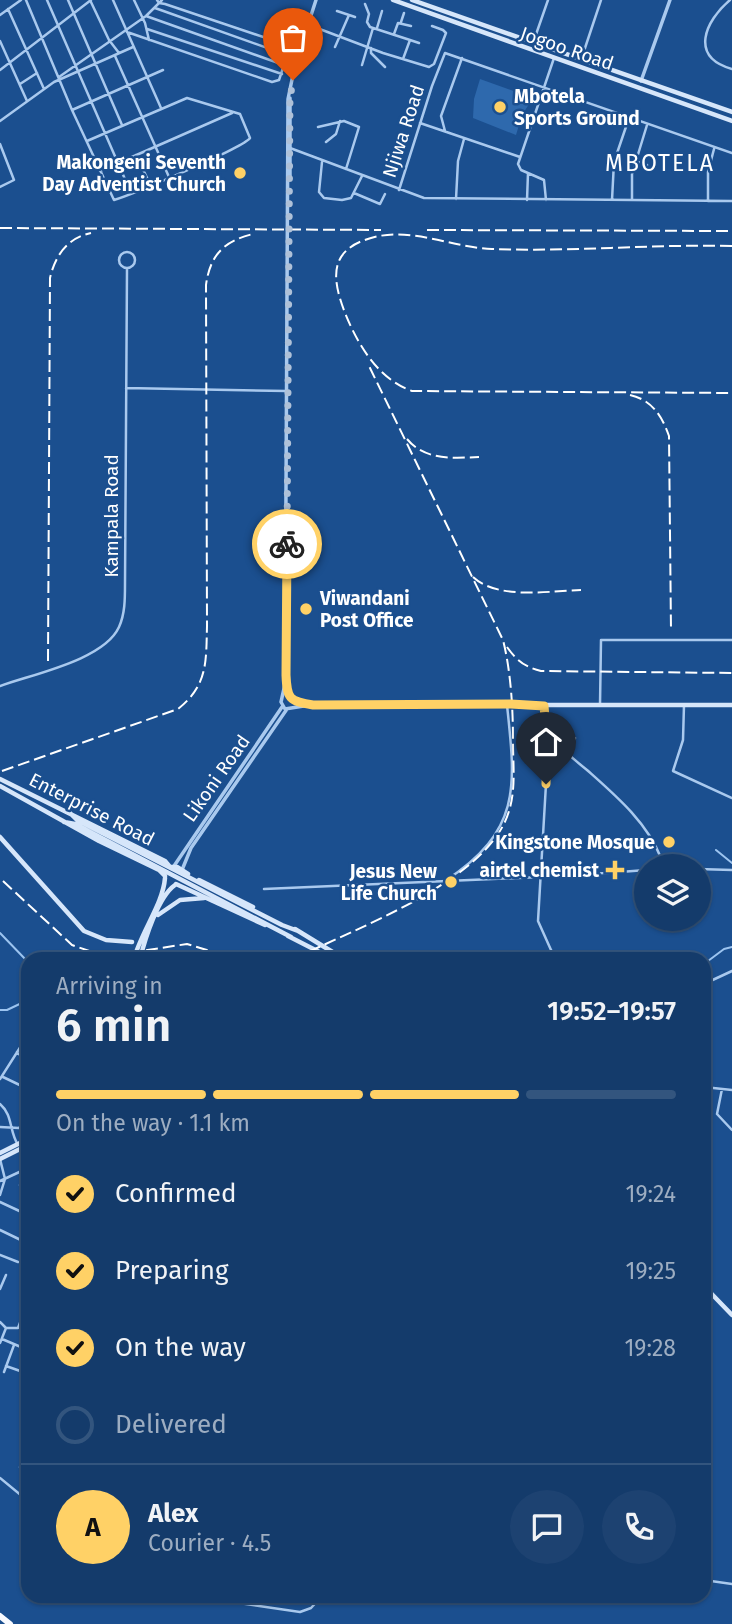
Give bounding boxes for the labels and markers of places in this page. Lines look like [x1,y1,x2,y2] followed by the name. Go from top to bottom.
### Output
[263,8,323,80] pin
[514,85,640,130] place label: Mbotela Sports Ground
[492,99,508,115] marker: Mbotela Sports Ground
[42,151,226,196] place label: Makongeni Seventh Day Adventist Church
[232,165,248,181] marker: Makongeni Seventh Day Adventist Church
[319,587,413,632] place label: Viwandani Post Office
[298,601,314,617] marker: Viwandani Post Office
[516,712,576,784] pin
[495,831,655,854] place label: Kingstone Mosque
[661,834,677,850] marker: Kingstone Mosque
[480,859,600,882] place label: airtel chemist
[341,860,438,905] place label: Jesus New Life Church
[605,860,625,880] marker: airtel chemist
[443,874,459,890] marker: Jesus New Life Church

